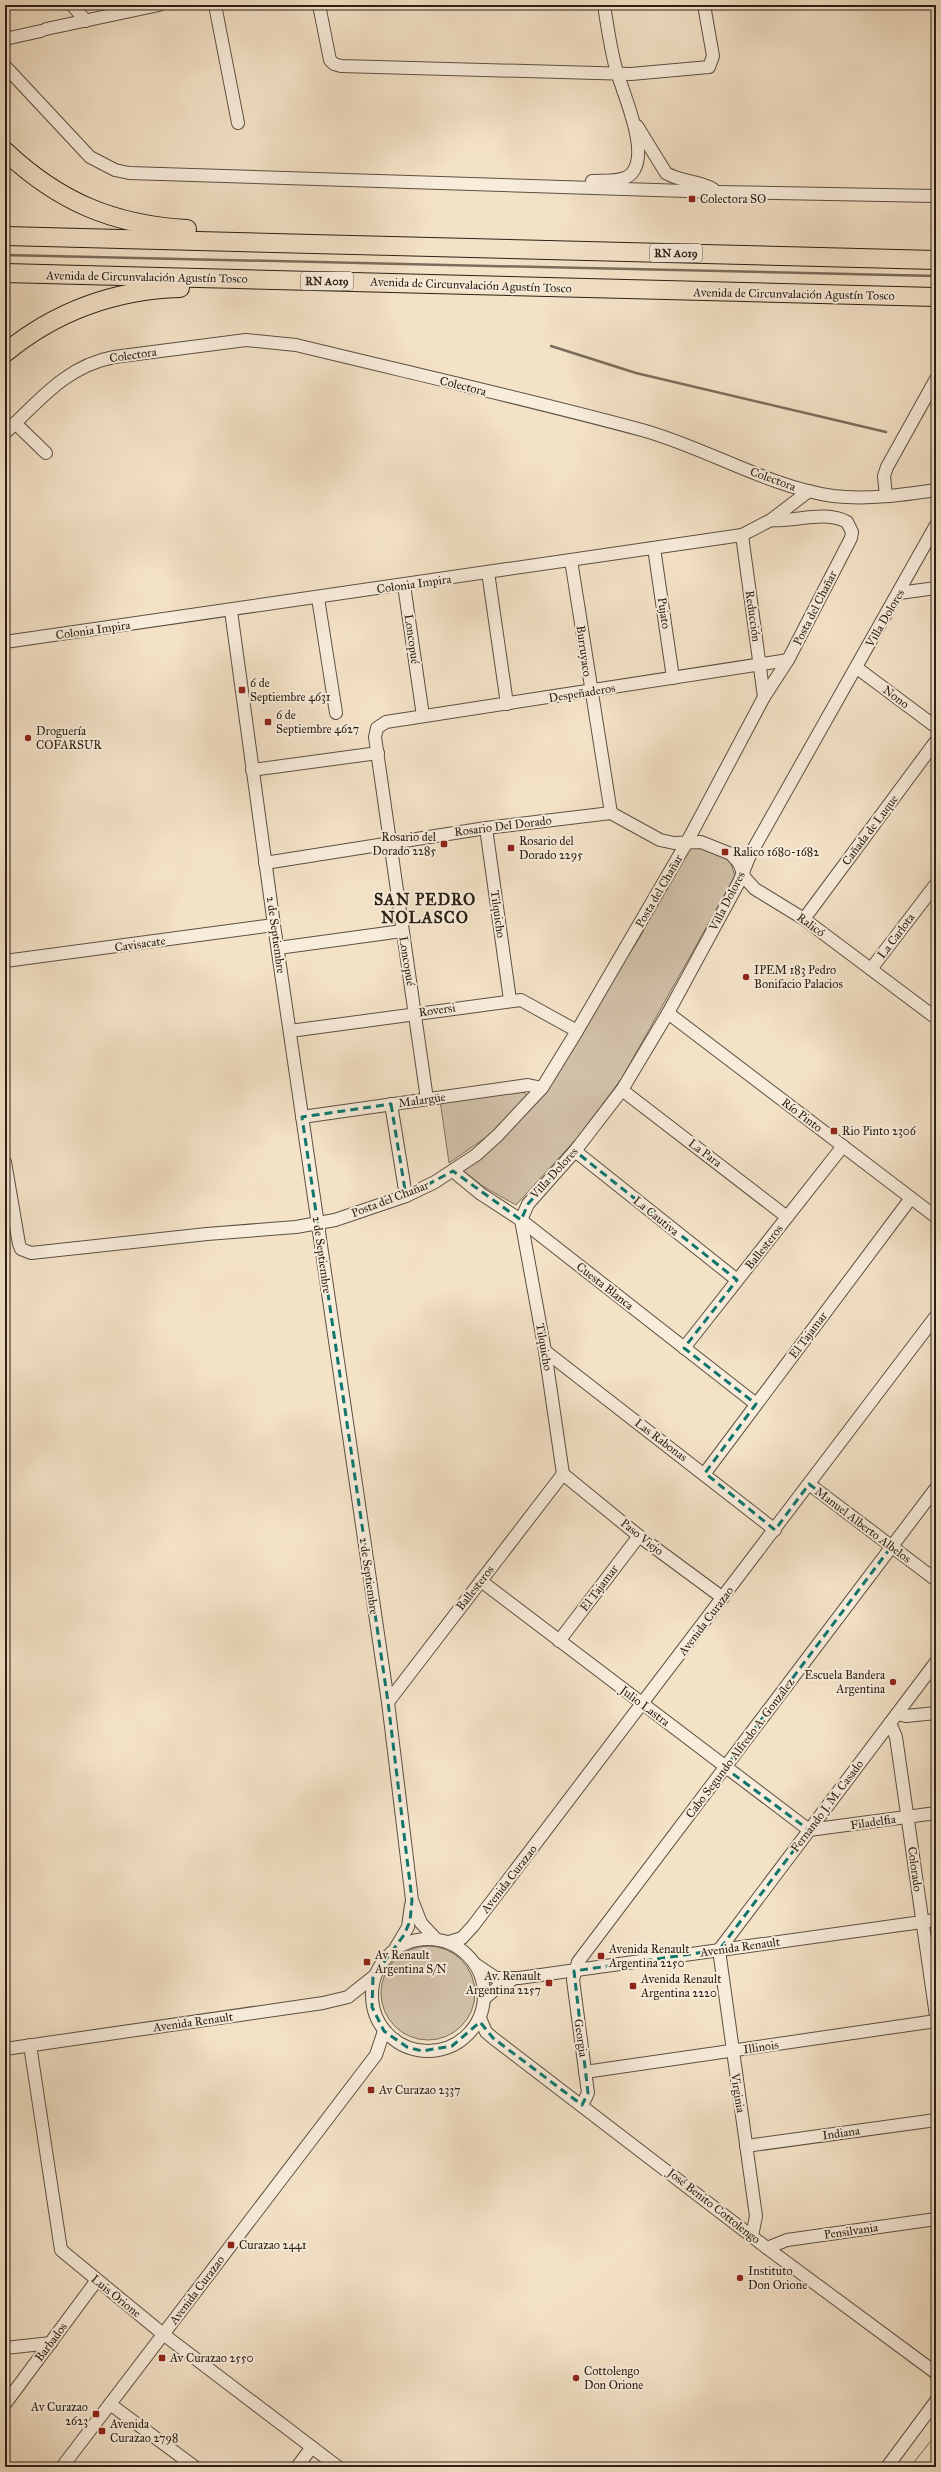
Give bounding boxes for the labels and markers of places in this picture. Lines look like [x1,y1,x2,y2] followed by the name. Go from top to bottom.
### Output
[700,192,766,206] place label: Colectora SO
[687,194,697,204] marker: Colectora SO
[250,676,331,704] place label: 6 de Septiembre 4631
[237,685,247,695] marker: 6 de Septiembre 4631
[276,708,359,736] place label: 6 de Septiembre 4627
[263,717,273,727] marker: 6 de Septiembre 4627
[36,724,102,752] place label: Droguería COFARSUR
[23,733,33,743] marker: Droguería COFARSUR
[372,830,437,858] place label: Rosario del Dorado 2285
[519,834,583,862] place label: Rosario del Dorado 2295
[439,839,449,849] marker: Rosario del Dorado 2285
[506,843,516,853] marker: Rosario del Dorado 2295
[733,845,819,859] place label: Ralico 1680-1682
[720,847,730,857] marker: Ralico 1680-1682
[754,963,843,991] place label: IPEM 183 Pedro Bonifacio Palacios
[741,972,751,982] marker: IPEM 183 Pedro Bonifacio Palacios
[842,1124,917,1138] place label: Rio Pinto 2306
[829,1126,839,1136] marker: Rio Pinto 2306
[805,1668,886,1697] place label: Escuela Bandera Argentina
[888,1677,898,1687] marker: Escuela Bandera Argentina
[608,1942,690,1971] place label: Avenida Renault Argentina 2250
[374,1948,447,1977] place label: Av Renault Argentina S/N
[596,1951,606,1961] marker: Avenida Renault Argentina 2250
[362,1957,372,1967] marker: Av Renault Argentina S/N
[465,1969,542,1998] place label: Av. Renault Argentina 2257
[640,1972,722,2001] place label: Avenida Renault Argentina 2220
[544,1978,554,1988] marker: Av. Renault Argentina 2257
[628,1981,638,1991] marker: Avenida Renault Argentina 2220
[378,2083,460,2097] place label: Av Curazao 2337
[366,2085,376,2095] marker: Av Curazao 2337
[239,2238,307,2252] place label: Curazao 2441
[226,2240,236,2250] marker: Curazao 2441
[748,2264,807,2292] place label: Instituto Don Orione
[735,2273,745,2283] marker: Instituto Don Orione
[169,2351,253,2365] place label: Av Curazao 2550
[157,2353,167,2363] marker: Av Curazao 2550
[584,2364,643,2392] place label: Cottolengo Don Orione
[571,2373,581,2383] marker: Cottolengo Don Orione
[30,2400,88,2428] place label: Av Curazao 2623
[91,2409,101,2419] marker: Av Curazao 2623
[109,2417,178,2445] place label: Avenida Curazao 2798
[97,2426,107,2436] marker: Avenida Curazao 2798

